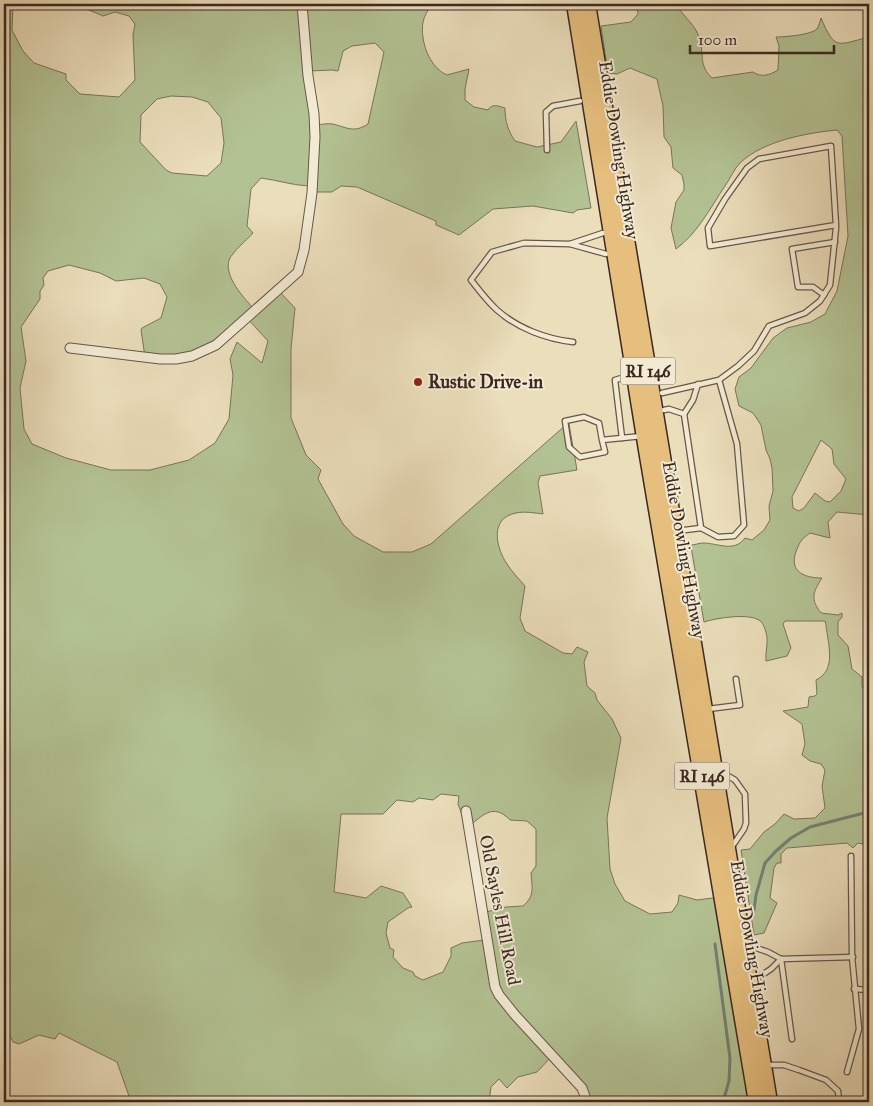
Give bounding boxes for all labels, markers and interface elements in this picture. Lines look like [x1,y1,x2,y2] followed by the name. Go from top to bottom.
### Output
[690,22,834,54] scale bar
[698,31,738,49] text: 100 m
[593,59,644,241] street label: Eddie Dowling Highway
[620,358,676,384] road number: RI 146
[428,371,543,393] place label: Rustic Drive-in
[412,376,424,388] marker: Rustic Drive-in
[657,459,711,641] street label: Eddie Dowling Highway
[674,762,730,789] road number: RI 146
[475,833,525,987] street label: Old Sayles Hill Road
[725,858,779,1040] street label: Eddie Dowling Highway

